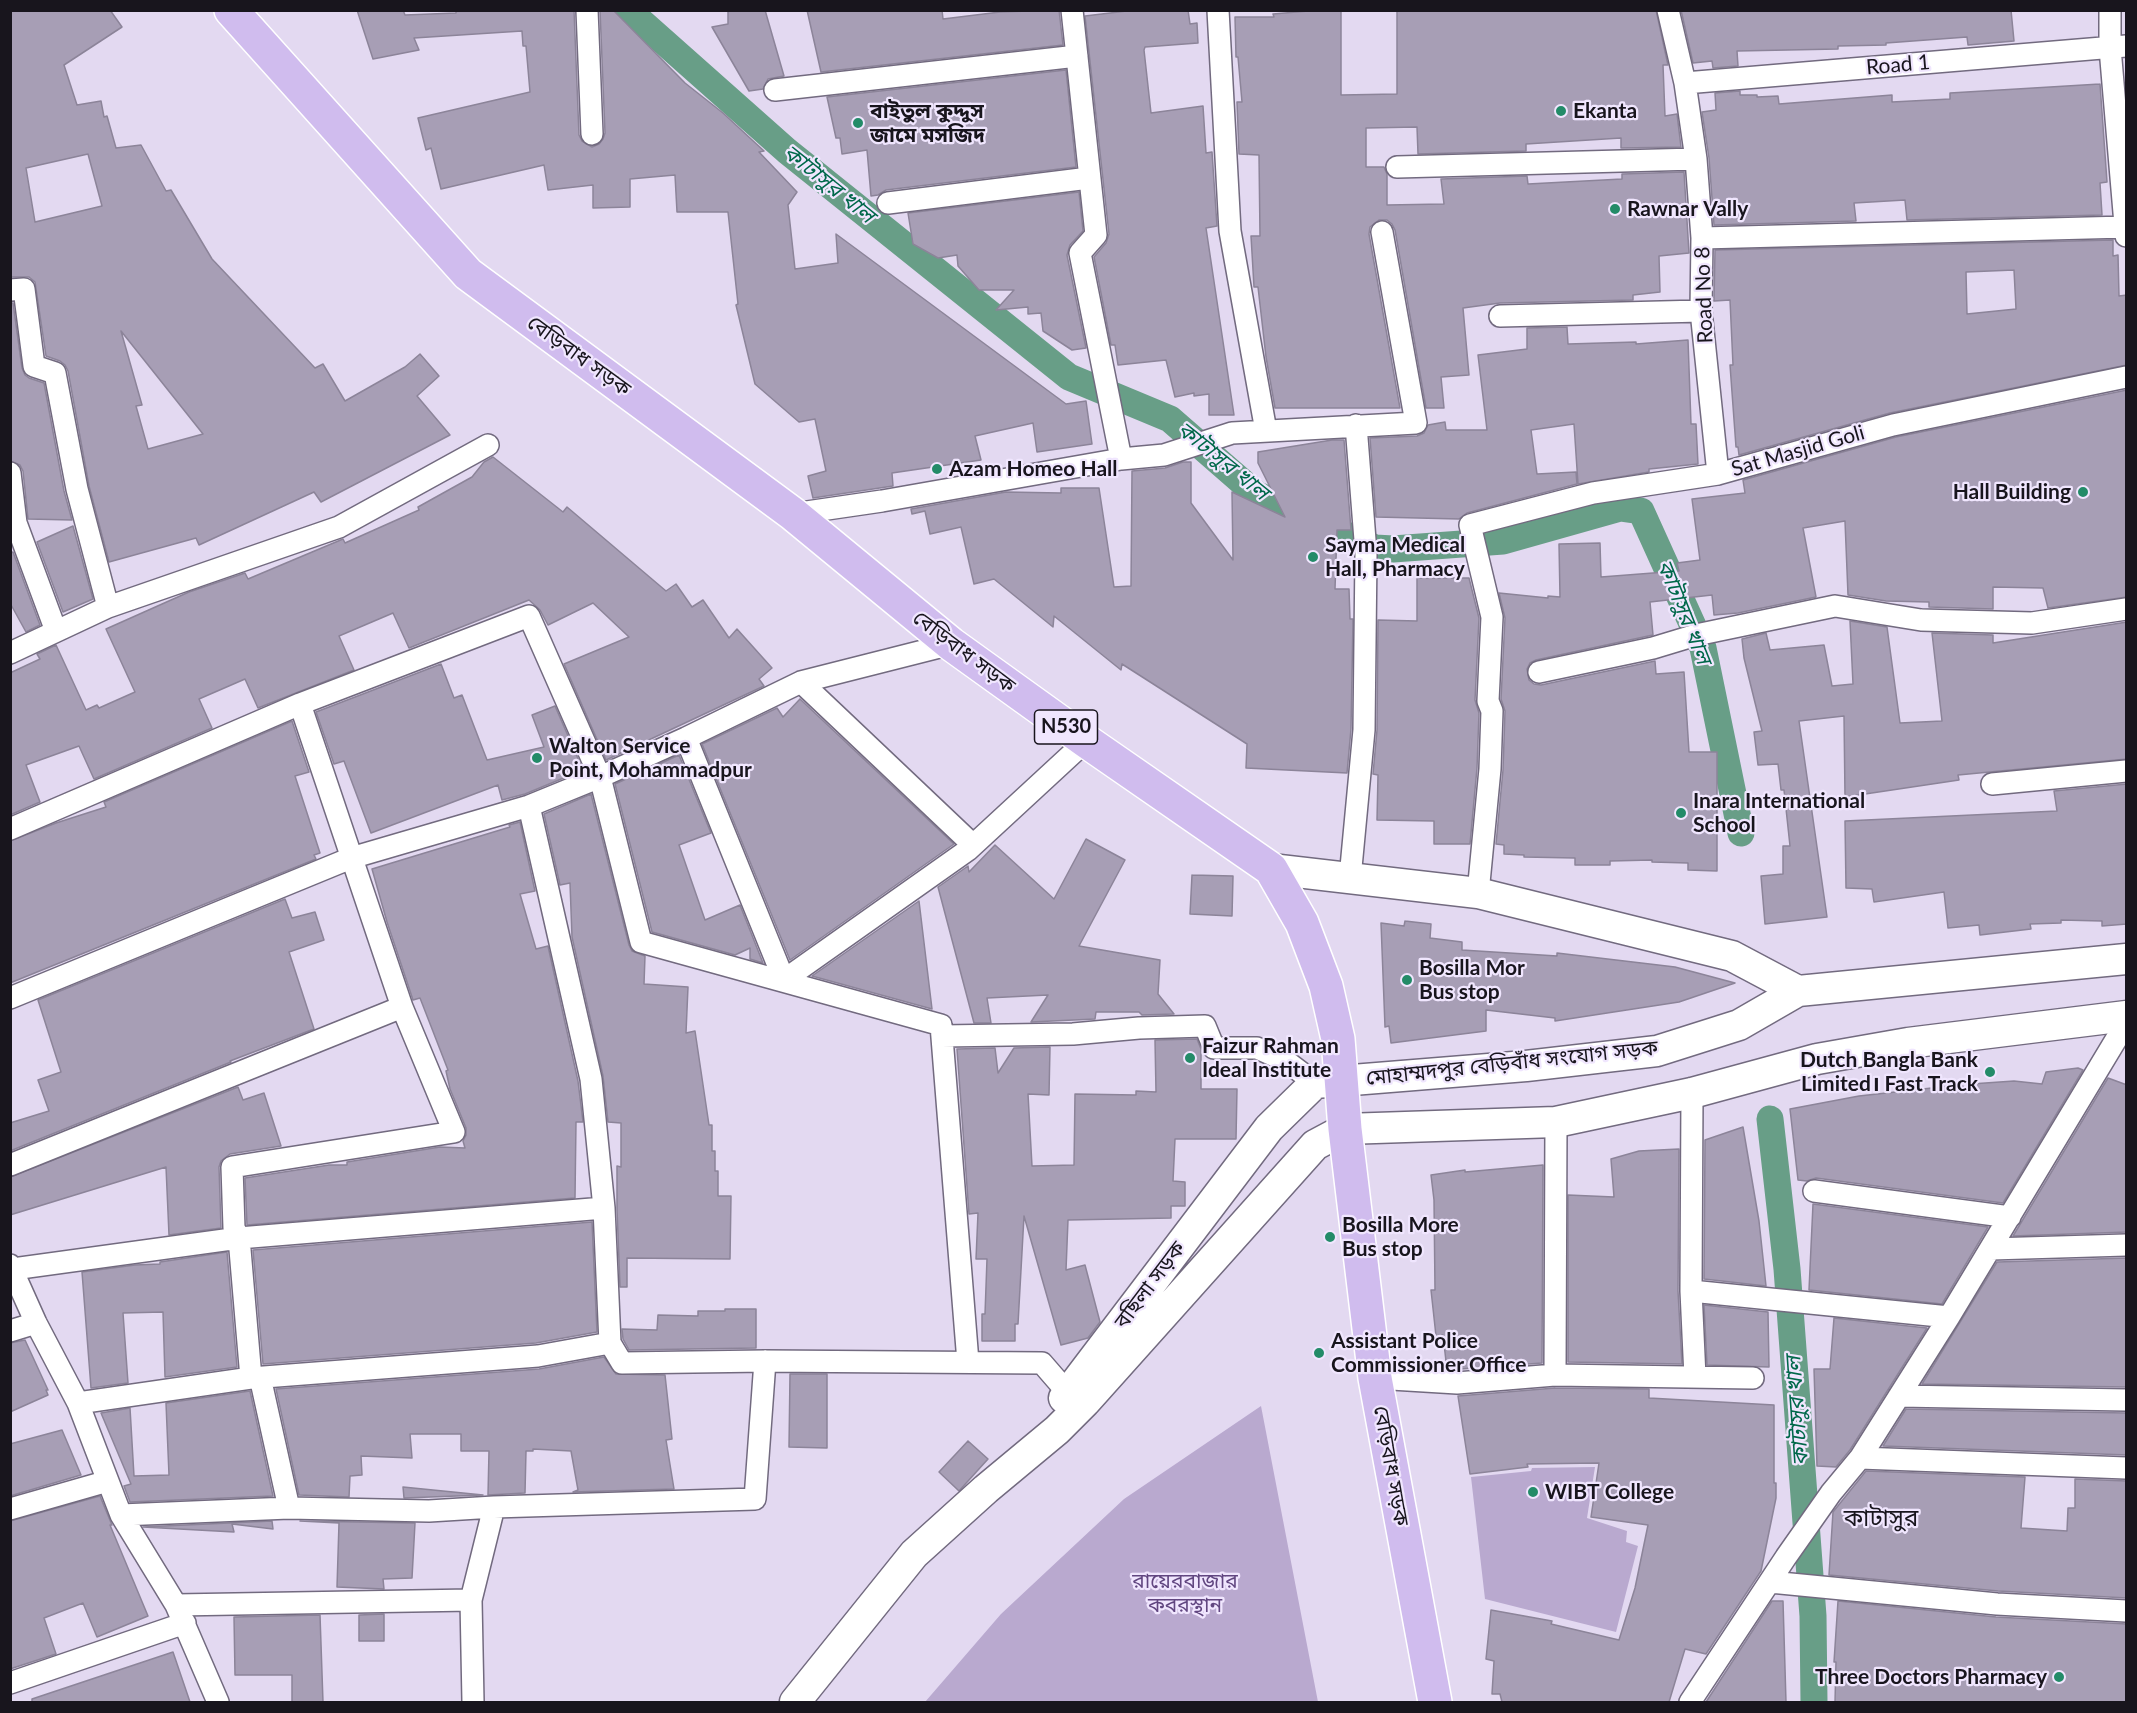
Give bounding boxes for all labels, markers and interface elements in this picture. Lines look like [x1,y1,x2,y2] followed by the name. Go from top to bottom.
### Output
[1865,50,1931,80] street label: Road 1
[870,98,985,148] place label: বাইতুল কুদ্দুস জামে মসজিদ
[1573,98,1637,124] place label: Ekanta
[1554,104,1568,118] marker: Ekanta
[851,116,865,130] marker: বাইতুল কুদ্দুস জামে মসজিদ
[778,139,880,229] water label: কাটাসুর খাল
[1627,196,1748,222] place label: Rawnar Vally
[1608,202,1622,216] marker: Rawnar Vally
[1690,246,1718,344] street label: Road No 8
[522,310,636,402] street label: বেড়িবাধ সড়ক
[1172,416,1274,506] water label: কাটাসুর খাল
[1728,420,1868,482] street label: Sat Masjid Goli
[949,456,1117,482] place label: Azam Homeo Hall
[930,462,944,476] marker: Azam Homeo Hall
[1953,479,2071,505] place label: Hall Building
[2076,485,2090,499] marker: Hall Building
[1325,532,1465,582] place label: Sayma Medical Hall, Pharmacy
[1306,550,1320,564] marker: Sayma Medical Hall, Pharmacy
[1651,556,1717,668] water label: কাটাসুর খাল
[908,605,1020,699] street label: বেড়িবাধ সড়ক
[1034,710,1098,744] road number: N530
[549,733,752,783] place label: Walton Service Point, Mohammadpur
[530,751,544,765] marker: Walton Service Point, Mohammadpur
[1693,788,1865,838] place label: Inara International School
[1674,806,1688,820] marker: Inara International School
[1419,955,1525,1005] place label: Bosilla Mor Bus stop
[1400,973,1414,987] marker: Bosilla Mor Bus stop
[1202,1033,1339,1083] place label: Faizur Rahman Ideal Institute
[1365,1035,1659,1091] street label: মোহাম্মদপুর বেড়িবাঁধ সংযোগ সড়ক
[1800,1047,1978,1097] place label: Dutch Bangla Bank Limited। Fast Track
[1183,1051,1197,1065] marker: Faizur Rahman Ideal Institute
[1983,1065,1997,1079] marker: Dutch Bangla Bank Limited। Fast Track
[1342,1212,1459,1262] place label: Bosilla More Bus stop
[1323,1230,1337,1244] marker: Bosilla More Bus stop
[1109,1237,1191,1333] street label: বছিলা সড়ক
[1331,1328,1527,1378] place label: Assistant Police Commissioner Office
[1312,1346,1326,1360] marker: Assistant Police Commissioner Office
[1780,1355,1814,1467] water label: কাটাসুর খাল
[1368,1404,1414,1528] street label: বেড়িবাধ সড়ক
[1545,1479,1674,1505] place label: WIBT College
[1526,1485,1540,1499] marker: WIBT College
[1844,1504,1918,1532] district label: কাটাসুর
[1132,1568,1238,1618] park label: রায়েরবাজার কবরস্থান
[1815,1664,2047,1690] place label: Three Doctors Pharmacy
[2052,1670,2066,1684] marker: Three Doctors Pharmacy

